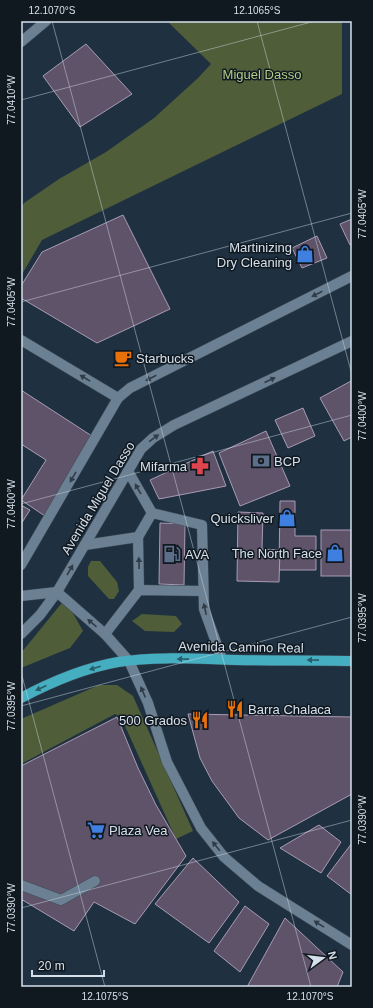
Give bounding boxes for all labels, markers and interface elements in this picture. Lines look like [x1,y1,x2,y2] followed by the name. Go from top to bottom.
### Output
[29,5,76,16] text: 12.1070°S
[234,5,281,16] text: 12.1065°S
[223,67,301,82] park label: Miguel Dasso
[6,75,17,125] text: 77.0410°W
[357,189,368,239] text: 77.0405°W
[217,240,292,270] place label: Martinizing Dry Cleaning
[295,244,315,264] shop icon: Martinizing Dry Cleaning
[6,277,17,327] text: 77.0405°W
[311,290,323,297] one-way arrow
[113,348,133,368] cafe icon: Starbucks
[136,351,194,366] place label: Starbucks
[146,374,157,381] one-way arrow
[79,375,91,382] one-way arrow
[265,377,276,383] one-way arrow
[357,391,368,441] text: 77.0400°W
[149,434,159,442] one-way arrow
[58,439,138,557] street label: Avenida Miguel Dasso
[251,451,271,471] bank icon: BCP
[274,454,301,469] place label: BCP
[190,456,210,476] pharmacy icon: Mifarma
[140,459,188,474] place label: Mifarma
[69,471,76,483] one-way arrow
[6,479,17,529] text: 77.0400°W
[134,483,141,495] one-way arrow
[277,508,297,528] shop icon: Quicksliver
[210,511,275,526] place label: Quicksliver
[325,543,345,563] shop icon: The North Face
[162,544,182,564] fuel station icon: AVA
[232,546,322,561] place label: The North Face
[185,547,209,562] place label: AVA
[136,556,142,569] one-way arrow
[67,564,74,576] one-way arrow
[357,593,368,643] text: 77.0395°W
[201,603,207,615] one-way arrow
[87,618,97,627] one-way arrow
[178,638,304,656] street label: Avenida Camino Real
[176,656,189,662] one-way arrow
[306,657,319,663] one-way arrow
[89,665,101,671] one-way arrow
[6,681,17,731] text: 77.0395°W
[35,685,47,691] one-way arrow
[140,686,146,697] one-way arrow
[225,699,245,719] restaurant icon: Barra Chalaca
[248,702,332,717] place label: Barra Chalaca
[190,710,210,730] restaurant icon: 500 Grados
[119,713,187,728] place label: 500 Grados
[357,795,368,845] text: 77.0390°W
[86,820,106,840] supermarket icon: Plaza Vea
[109,823,168,838] place label: Plaza Vea
[211,841,220,852] one-way arrow
[6,883,17,933] text: 77.0390°W
[314,920,324,928] one-way arrow
[303,938,343,978] north arrow
[326,950,339,961] text: N
[32,952,104,978] scale bar
[38,959,65,973] text: 20 m
[82,991,129,1002] text: 12.1075°S
[287,991,334,1002] text: 12.1070°S

